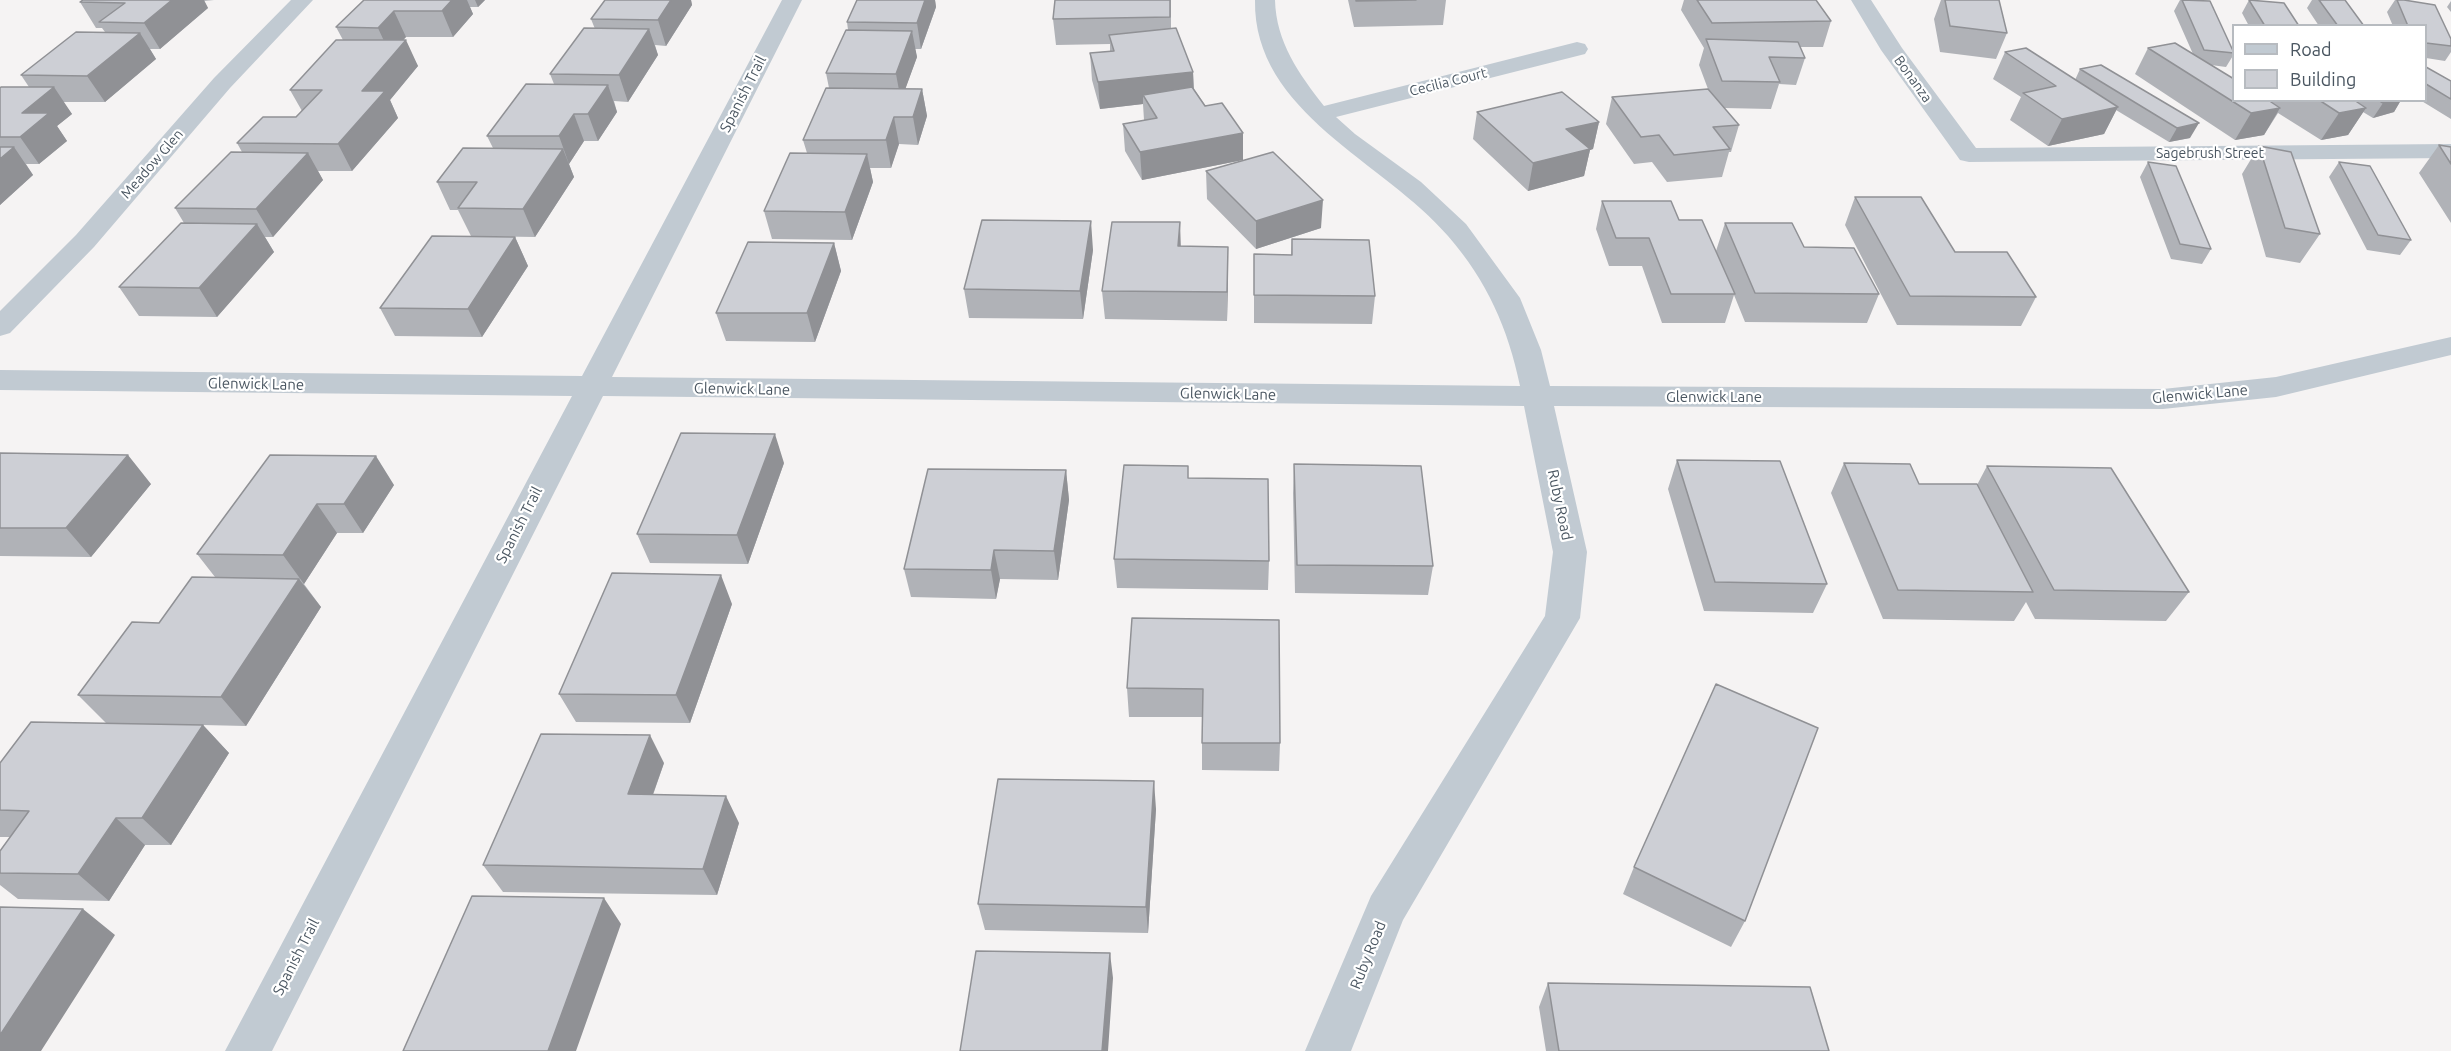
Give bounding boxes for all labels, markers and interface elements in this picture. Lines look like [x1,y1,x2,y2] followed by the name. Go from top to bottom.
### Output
[2232,24,2427,102] legend
[2290,39,2332,59] text: Road
[1890,52,1936,106] street label: Bonanza
[716,53,770,135] street label: Spanish Trail
[1408,64,1488,100] street label: Cecilia Court
[2290,69,2356,89] text: Building
[117,126,187,202] street label: Meadow Glen
[2156,145,2264,161] street label: Sagebrush Street
[208,374,304,394] street label: Glenwick Lane
[694,379,790,399] street label: Glenwick Lane
[2151,381,2249,407] street label: Glenwick Lane
[1180,384,1276,404] street label: Glenwick Lane
[1666,388,1762,406] street label: Glenwick Lane
[1544,468,1576,542] street label: Ruby Road
[492,484,546,566] street label: Spanish Trail
[269,916,323,998] street label: Spanish Trail
[1346,918,1390,992] street label: Ruby Road

